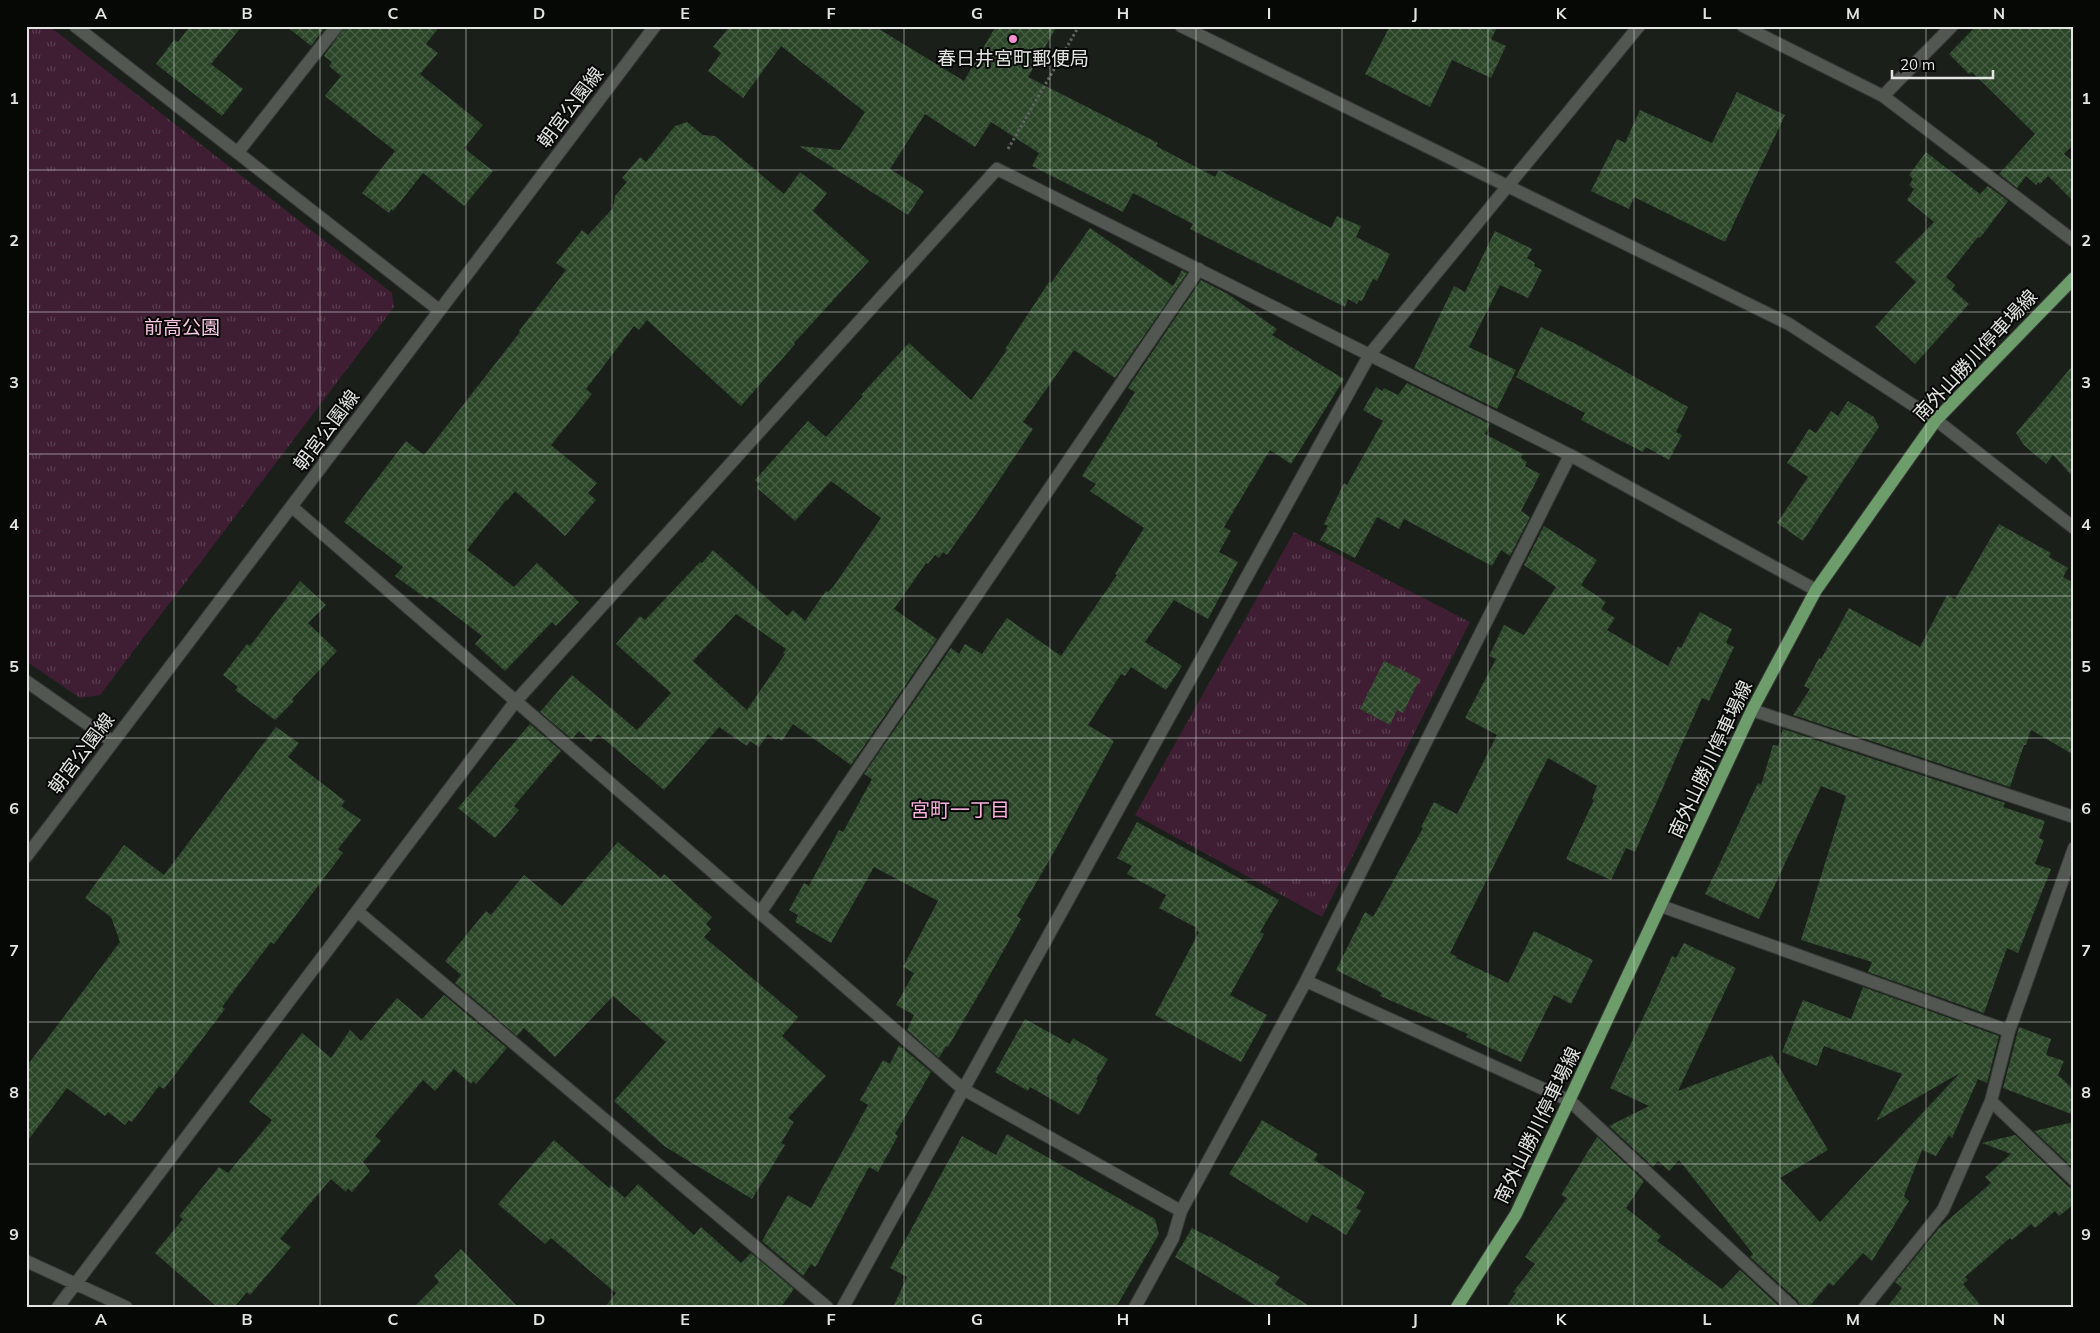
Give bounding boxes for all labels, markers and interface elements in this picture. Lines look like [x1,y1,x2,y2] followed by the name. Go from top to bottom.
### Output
[95,3,107,23] text: A
[241,3,253,23] text: B
[388,3,399,23] text: C
[533,3,545,23] text: D
[680,3,690,23] text: E
[826,3,836,23] text: F
[971,3,983,23] text: G
[1117,3,1129,23] text: H
[1267,3,1271,23] text: I
[1412,3,1418,23] text: J
[1556,3,1568,23] text: K
[1703,3,1712,23] text: L
[1846,3,1860,23] text: M
[1993,3,2005,23] text: N
[1007,33,1019,45] marker: 春日井宮町郵便局
[937,46,1089,70] place label: 春日井宮町郵便局
[1892,48,1994,80] scale bar
[1900,55,1935,74] text: 20 m
[532,62,608,152] street label: 朝宮公園線
[9,88,19,108] text: 1
[2081,88,2091,108] text: 1
[9,230,19,250] text: 2
[2081,230,2091,250] text: 2
[1908,284,2042,426] street label: 南外山勝川停車場線
[144,315,220,339] park label: 前高公園
[9,372,19,392] text: 3
[2081,372,2091,392] text: 3
[288,385,364,475] street label: 朝宮公園線
[9,514,19,534] text: 4
[2081,514,2091,534] text: 4
[9,656,19,676] text: 5
[2081,656,2091,676] text: 5
[1663,676,1757,842] street label: 南外山勝川停車場線
[43,708,119,798] street label: 朝宮公園線
[910,797,1010,822] district label: 宮町一丁目
[9,798,19,818] text: 6
[2081,798,2091,818] text: 6
[9,940,19,960] text: 7
[2081,940,2091,960] text: 7
[1489,1043,1585,1207] street label: 南外山勝川停車場線
[9,1082,19,1102] text: 8
[2081,1082,2091,1102] text: 8
[9,1224,19,1244] text: 9
[2081,1224,2091,1244] text: 9
[95,1309,107,1329] text: A
[241,1309,253,1329] text: B
[388,1309,399,1329] text: C
[533,1309,545,1329] text: D
[680,1309,690,1329] text: E
[826,1309,836,1329] text: F
[971,1309,983,1329] text: G
[1117,1309,1129,1329] text: H
[1267,1309,1271,1329] text: I
[1412,1309,1418,1329] text: J
[1556,1309,1568,1329] text: K
[1703,1309,1712,1329] text: L
[1846,1309,1860,1329] text: M
[1993,1309,2005,1329] text: N

